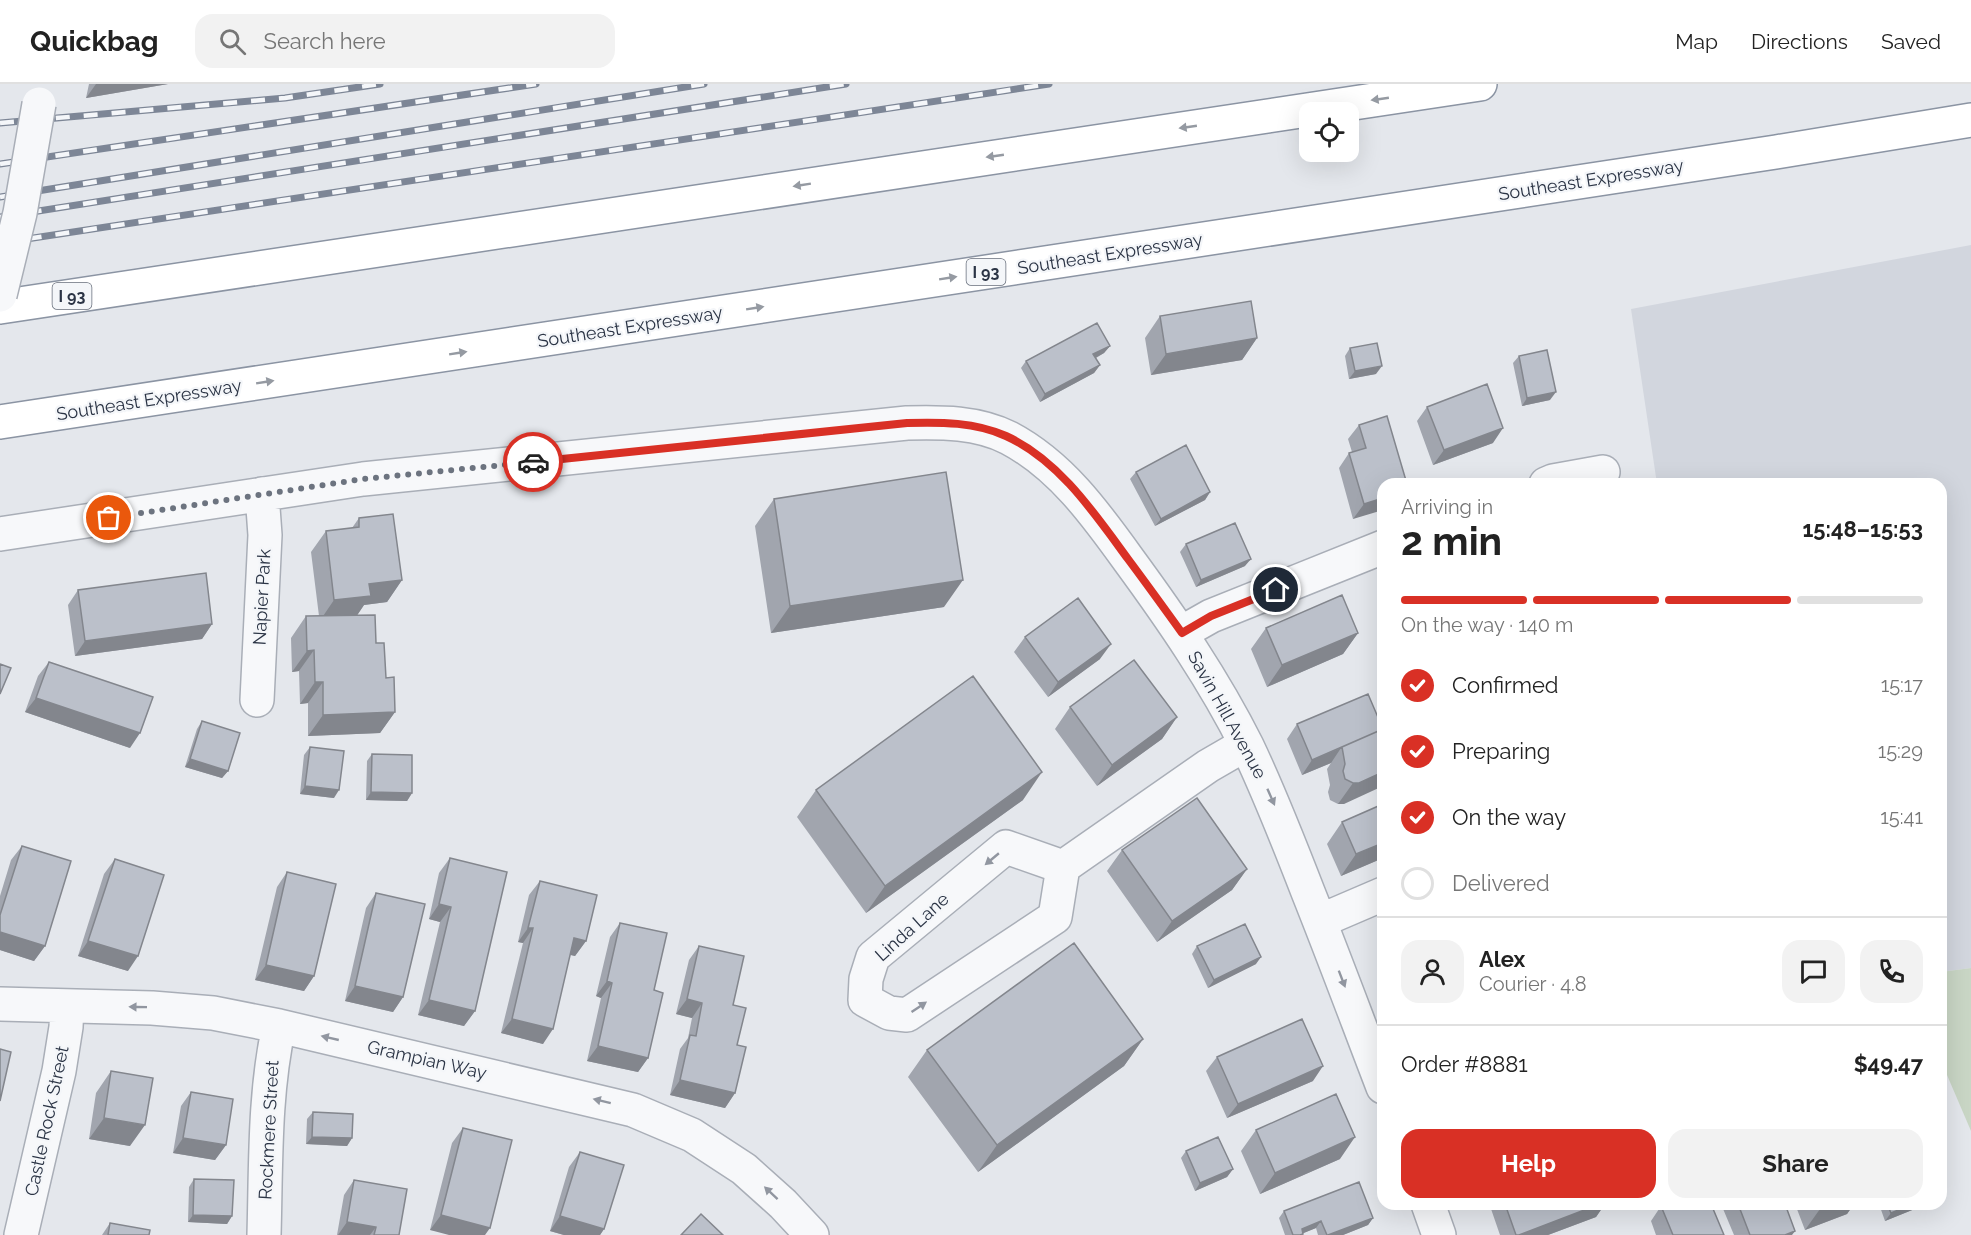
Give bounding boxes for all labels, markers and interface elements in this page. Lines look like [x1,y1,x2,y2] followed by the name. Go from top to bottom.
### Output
[195,14,615,68] search box
[30,25,159,58] text: Quickbag
[216,25,249,58] icon: search
[264,28,386,54] text: Search here
[1675,29,1718,54] text: Map
[1751,29,1848,54] text: Directions
[1881,29,1941,54] text: Saved
[1371,94,1390,103] one-way arrow
[1299,102,1359,162] map controls
[1299,102,1359,162] button: locate
[1178,123,1197,132] one-way arrow
[985,152,1004,161] one-way arrow
[1497,154,1685,205] street label: Southeast Expressway
[792,181,811,190] one-way arrow
[1016,228,1204,279] street label: Southeast Expressway
[966,259,1006,285] road number: I 93
[938,274,957,283] one-way arrow
[52,283,92,309] road number: I 93
[536,301,724,352] street label: Southeast Expressway
[745,303,764,312] one-way arrow
[449,348,468,357] one-way arrow
[55,374,243,425] street label: Southeast Expressway
[256,377,275,386] one-way arrow
[503,432,563,492] courier
[517,446,550,479] icon: car
[83,492,134,543] pin
[1401,495,1493,519] text: Arriving in
[92,501,125,534] icon: bag
[1802,516,1923,542] text: 15:48–15:53
[1401,518,1502,564] text: 2 min
[248,548,275,646] street label: Napier Park
[1250,564,1301,615] pin
[1259,573,1292,606] icon: home
[1401,613,1573,637] text: On the way · 140 m
[1184,647,1271,783] street label: Savin Hill Avenue
[1401,669,1434,702] icon: check
[1452,672,1559,698] text: Confirmed
[1881,673,1923,697] text: 15:17
[1401,735,1434,768] icon: check
[1452,738,1550,764] text: Preparing
[1878,739,1923,763] text: 15:29
[1266,789,1275,806] one-way arrow
[1401,801,1434,834] icon: check
[1452,804,1566,830] text: On the way
[1880,805,1923,829] text: 15:41
[984,852,1000,865] one-way arrow
[1452,870,1550,896] text: Delivered
[871,888,953,965] street label: Linda Lane
[1401,940,1464,1003] button: person
[1782,940,1845,1003] button: chat
[1860,940,1923,1003] button: phone
[1479,946,1525,972] text: Alex
[1337,970,1347,988] one-way arrow
[1479,972,1587,996] text: Courier · 4.8
[910,1002,927,1013] one-way arrow
[128,1003,147,1012] one-way arrow
[321,1032,339,1042] one-way arrow
[365,1036,489,1084] street label: Grampian Way
[20,1044,73,1198] street label: Castle Rock Street
[1401,1051,1528,1077] text: Order #8881
[1854,1051,1923,1077] text: $49.47
[254,1060,283,1200] street label: Rockmere Street
[592,1096,611,1106] one-way arrow
[1401,1129,1656,1198] button: Help
[1668,1129,1923,1198] button: Share
[764,1187,779,1200] one-way arrow

